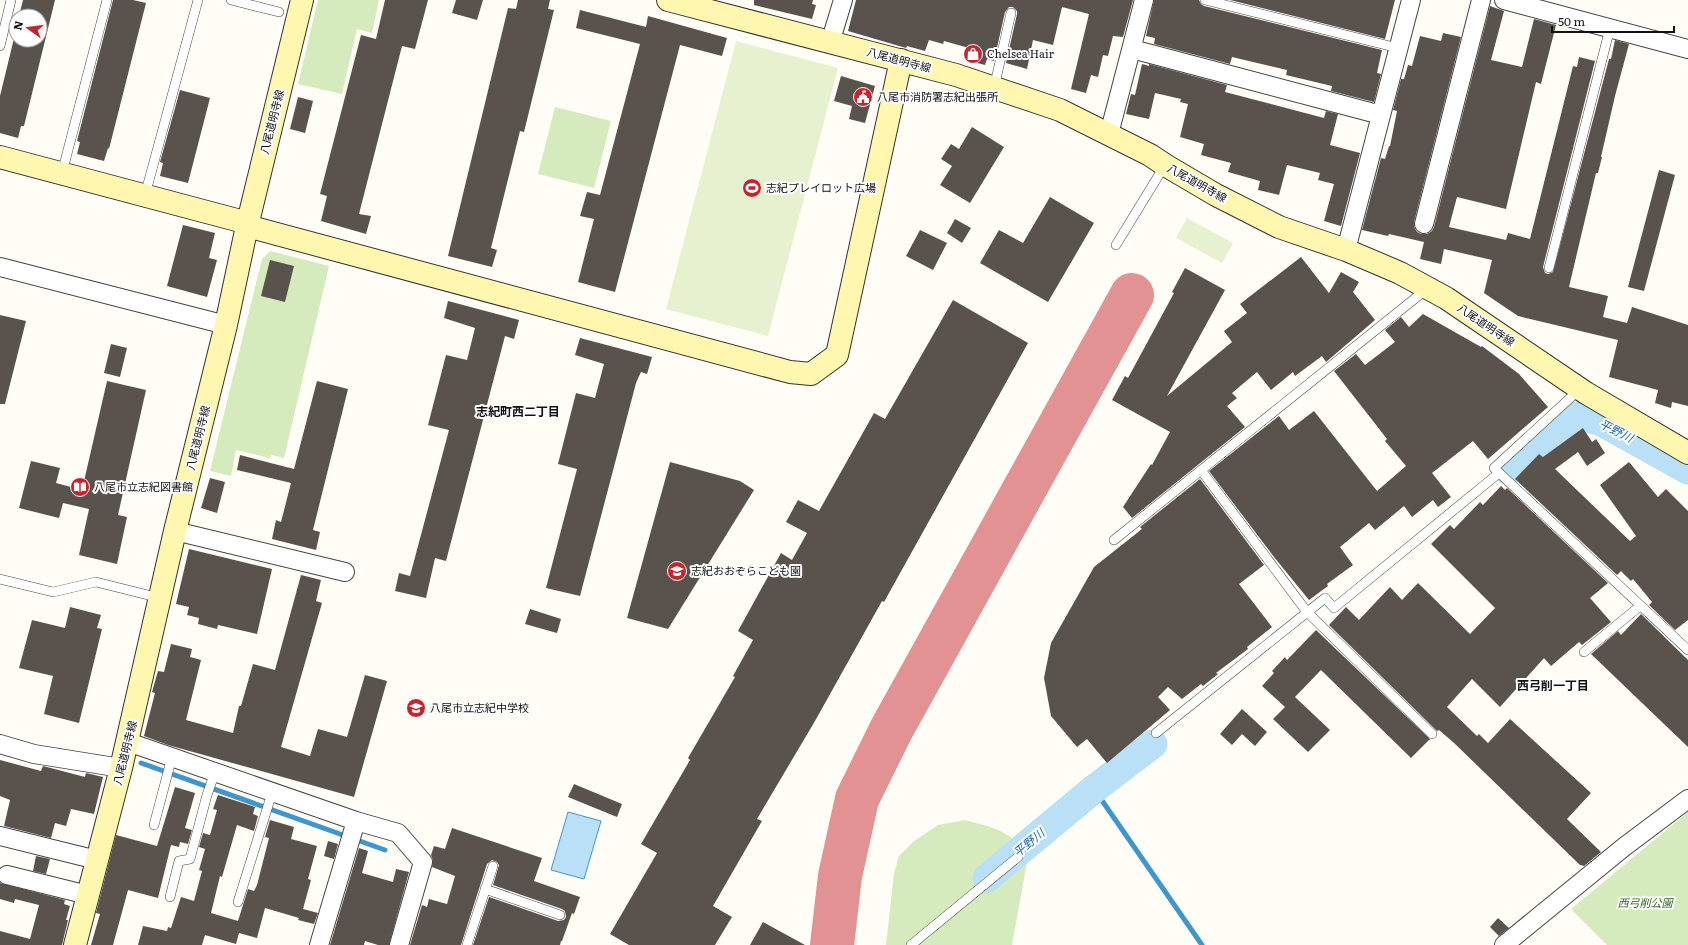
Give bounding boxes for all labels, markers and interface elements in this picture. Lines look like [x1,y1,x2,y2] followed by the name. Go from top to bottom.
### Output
[8,8,48,48] north arrow
[1552,8,1674,34] scale bar
[1558,12,1585,30] text: 50 m
[8,19,26,32] text: N
[865,43,933,75] street label: 八尾道明寺線
[962,43,984,65] shop icon: Chelsea Hair
[987,45,1055,61] place label: Chelsea Hair
[852,86,874,108] public building icon: 八尾市消防署志紀出張所
[255,88,287,156] street label: 八尾道明寺線
[877,88,999,104] place label: 八尾市消防署志紀出張所
[1165,159,1230,205] street label: 八尾道明寺線
[741,177,763,199] sports icon: 志紀プレイロット広場
[766,179,876,195] place label: 志紀プレイロット広場
[1455,299,1518,349] street label: 八尾道明寺線
[476,402,560,420] district label: 志紀町西二丁目
[181,404,213,472] street label: 八尾道明寺線
[1596,414,1638,447] water label: 平野川
[69,476,91,498] library icon: 八尾市立志紀図書館
[94,478,193,494] place label: 八尾市立志紀図書館
[666,560,688,582] school or university icon: 志紀おおぞらこども園
[691,562,801,578] place label: 志紀おおぞらこども園
[1517,676,1589,694] district label: 西弓削一丁目
[405,697,427,719] school or university icon: 八尾市立志紀中学校
[430,699,529,715] place label: 八尾市立志紀中学校
[108,719,140,787] street label: 八尾道明寺線
[1009,822,1049,861] water label: 平野川
[1618,894,1674,910] park label: 西弓削公園

